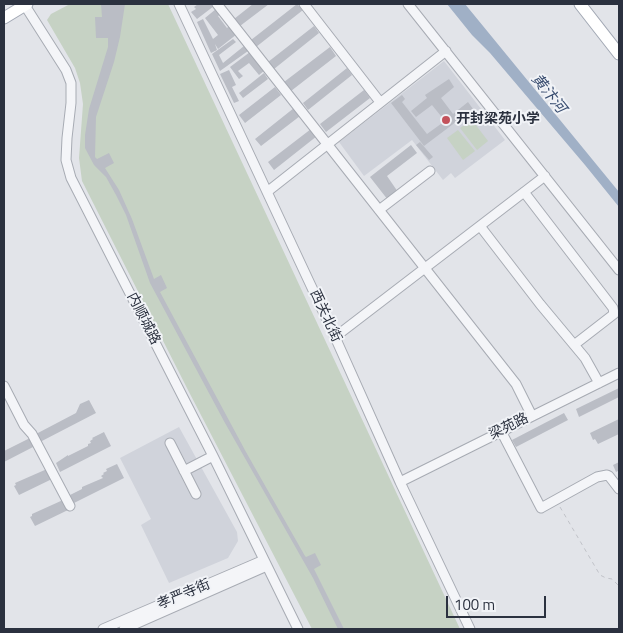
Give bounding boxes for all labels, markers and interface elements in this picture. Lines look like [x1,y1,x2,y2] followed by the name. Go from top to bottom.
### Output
[527,71,569,117] water label: 黄汴河
[456,112,540,128] place label: 开封梁苑小学
[440,114,452,126] marker: 开封梁苑小学
[306,287,344,345] street label: 西关北街
[123,290,163,348] street label: 内顺城路
[486,410,532,444] street label: 梁苑路
[155,576,213,614] street label: 孝严寺街
[448,586,548,618] scale bar
[454,593,495,616] text: 100 m

